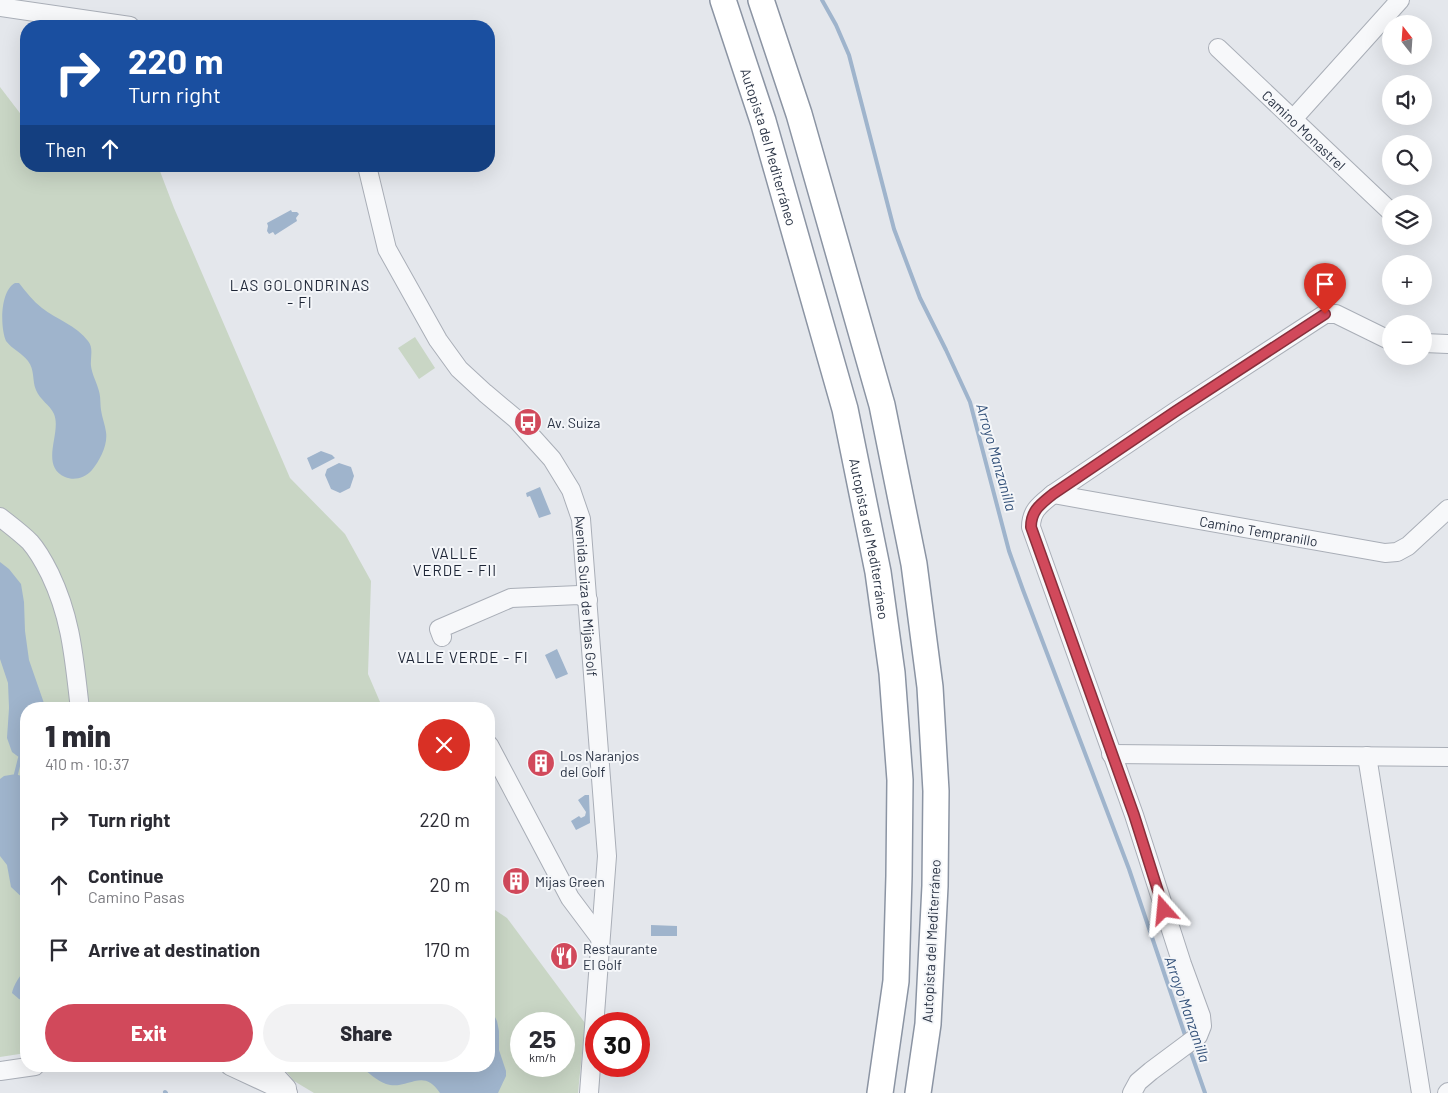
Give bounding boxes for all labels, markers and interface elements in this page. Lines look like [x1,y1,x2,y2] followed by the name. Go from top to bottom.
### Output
[1382,15,1432,65] north arrow
[1382,15,1432,365] map controls
[128,39,223,81] text: 220 m
[45,40,110,105] icon: right
[738,66,801,228] street label: Autopista del Mediterráneo
[1382,75,1432,125] button: sound
[128,81,221,107] text: Turn right
[1259,86,1350,173] street label: Camino Monastrel
[96,135,124,163] icon: ahead
[1382,135,1432,185] button: search
[45,138,86,161] text: Then
[1382,195,1432,245] button: layers
[1382,255,1432,305] button: +
[1304,263,1346,314] pin
[1311,270,1339,298] icon: arrive
[230,276,370,311] district label: LAS GOLONDRINAS - FI
[1382,315,1432,365] button: −
[973,401,1021,513] water label: Arroyo Manzanilla
[513,407,543,437] bus stop icon: Av. Suiza
[547,414,600,431] place label: Av. Suiza
[847,457,893,620] street label: Autopista del Mediterráneo
[572,512,602,677] street label: Avenida Suiza de Mijas Golf
[1198,512,1319,549] street label: Camino Tempranillo
[413,544,497,579] district label: VALLE VERDE - FII
[397,648,529,666] district label: VALLE VERDE - FI
[45,717,111,753] text: 1 min
[418,719,470,771] button: close
[560,747,640,780] place label: Los Naranjos del Golf
[526,748,556,778] building icon: Los Naranjos del Golf
[45,754,129,773] text: 410 m · 10:37
[45,806,73,834] icon: right
[88,808,170,831] text: Turn right
[419,808,470,831] text: 220 m
[918,859,944,1023] street label: Autopista del Mediterráneo
[88,864,164,887] text: Continue
[501,866,531,896] building icon: Mijas Green
[45,871,73,899] icon: ahead
[430,873,470,896] text: 20 m
[535,873,605,890] place label: Mijas Green
[1137,883,1189,935] position arrow
[88,887,185,906] text: Camino Pasas
[45,936,73,964] icon: arrive
[88,938,260,961] text: Arrive at destination
[424,938,470,961] text: 170 m
[583,940,657,973] place label: Restaurante El Golf
[549,941,579,971] restaurant icon: Restaurante El Golf
[1161,954,1215,1065] water label: Arroyo Manzanilla
[45,1004,253,1062] button: Exit
[263,1004,470,1062] button: Share
[585,1012,650,1077] speed limit sign: 30
[529,1023,556,1053] text: 25
[529,1050,556,1064] text: km/h

